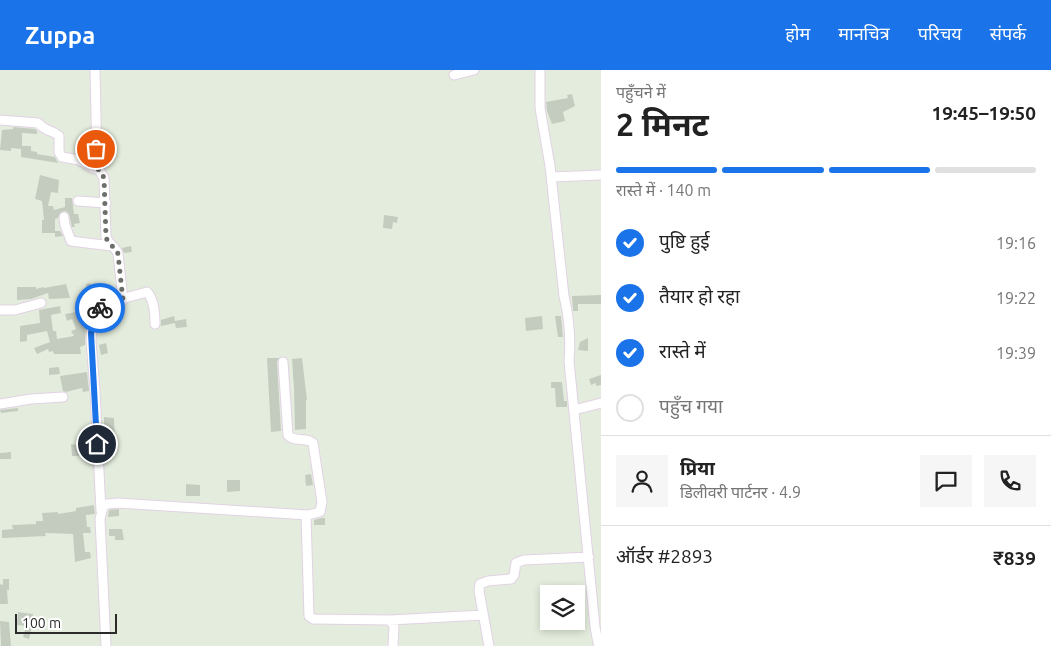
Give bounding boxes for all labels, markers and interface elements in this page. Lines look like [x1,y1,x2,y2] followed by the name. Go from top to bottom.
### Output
[25,22,95,49] text: Zuppa
[785,23,810,43] text: होम
[838,23,890,43] text: मानचित्र
[918,23,962,43] text: परिचय
[990,23,1026,43] text: संपर्क
[616,83,666,101] text: पहुँचने में
[931,102,1036,124] text: 19:45–19:50
[616,106,709,142] text: 2 मिनट
[75,128,117,170] pin
[82,135,110,163] icon: bag
[616,181,711,199] text: रास्ते में · 140 m
[616,229,644,257] icon: check
[659,230,710,252] text: पुष्टि हुई
[996,234,1036,252] text: 19:16
[75,283,125,333] courier
[616,284,644,312] icon: check
[659,285,740,307] text: तैयार हो रहा
[996,289,1036,307] text: 19:22
[86,294,114,322] icon: bike
[616,339,644,367] icon: check
[659,340,706,362] text: रास्ते में
[996,344,1036,362] text: 19:39
[659,395,723,417] text: पहुँच गया
[76,423,118,465] pin
[83,430,111,458] icon: home
[616,455,668,507] button: person
[920,455,972,507] button: chat
[984,455,1036,507] button: phone
[680,457,715,479] text: प्रिया
[680,483,801,501] text: डिलीवरी पार्टनर · 4.9
[616,545,713,567] text: ऑर्डर #2893
[993,547,1036,569] text: ₹839
[540,585,585,630] map controls
[540,585,585,630] button: layers
[15,611,118,634] scale bar
[22,615,61,631] text: 100 m

